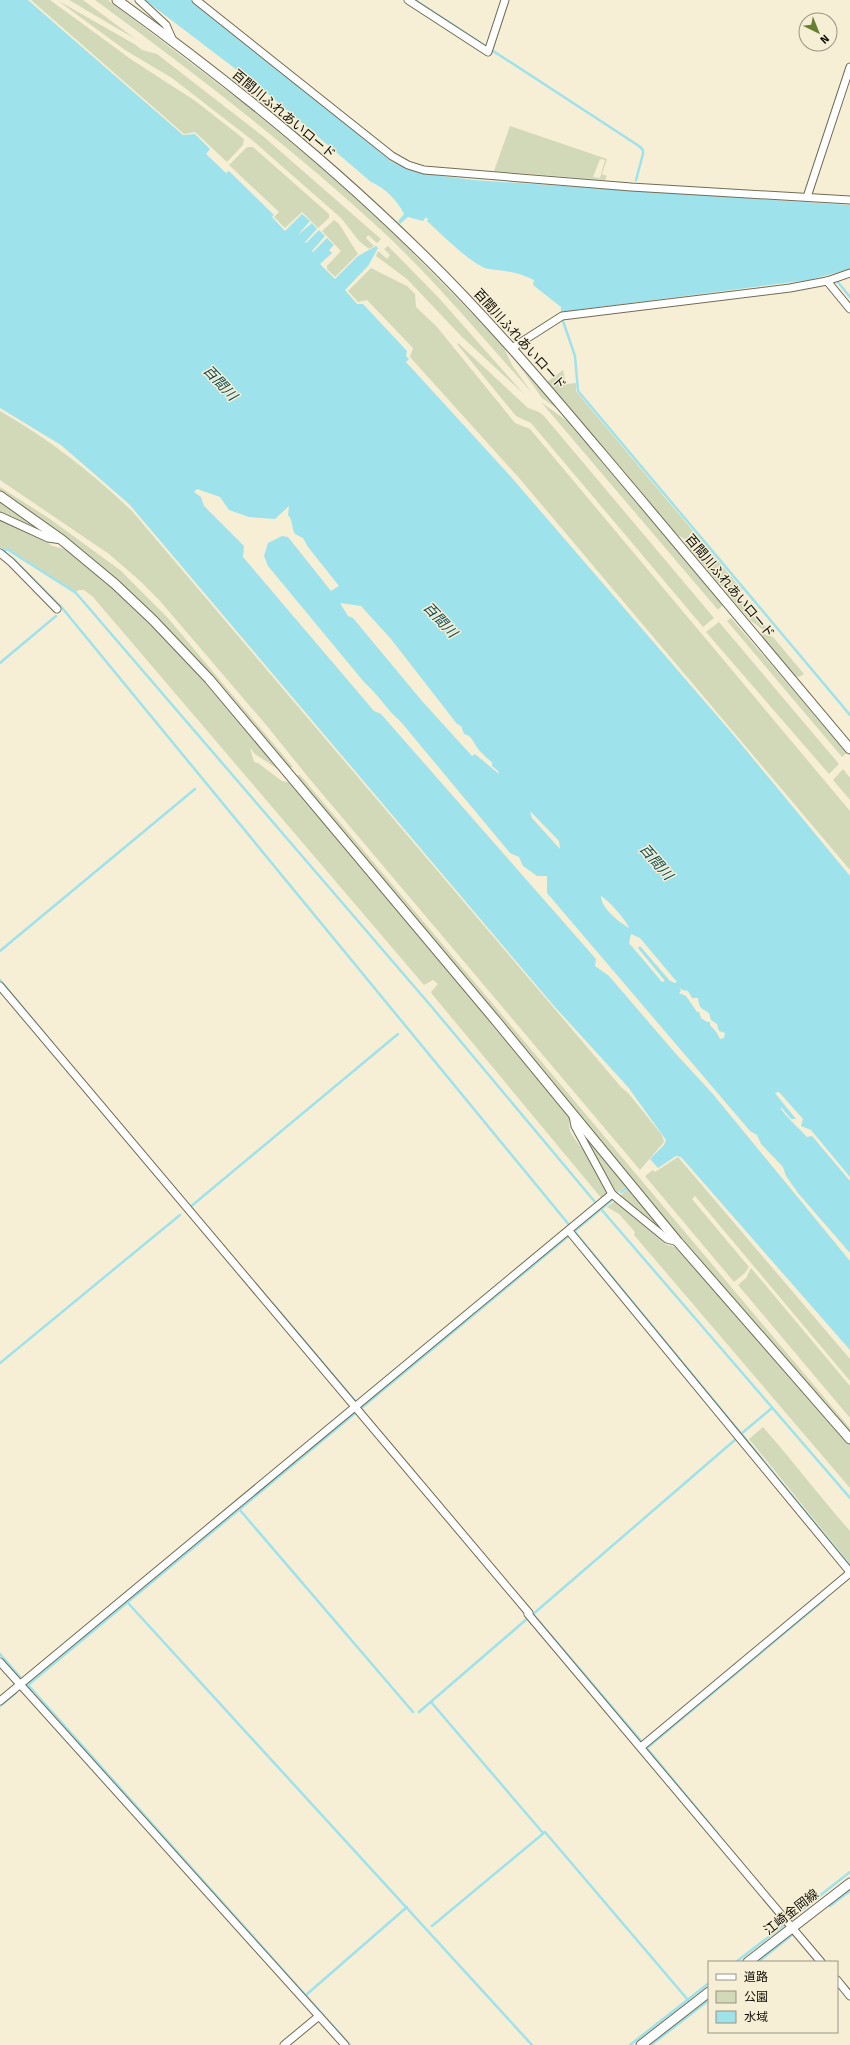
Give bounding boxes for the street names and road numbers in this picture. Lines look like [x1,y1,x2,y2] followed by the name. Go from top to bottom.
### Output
[229,66,339,162] street label: 百間川ふれあいロード
[471,286,569,392] street label: 百間川ふれあいロード
[682,531,778,641] street label: 百間川ふれあいロード
[761,1886,821,1938] street label: 江崎金岡線

